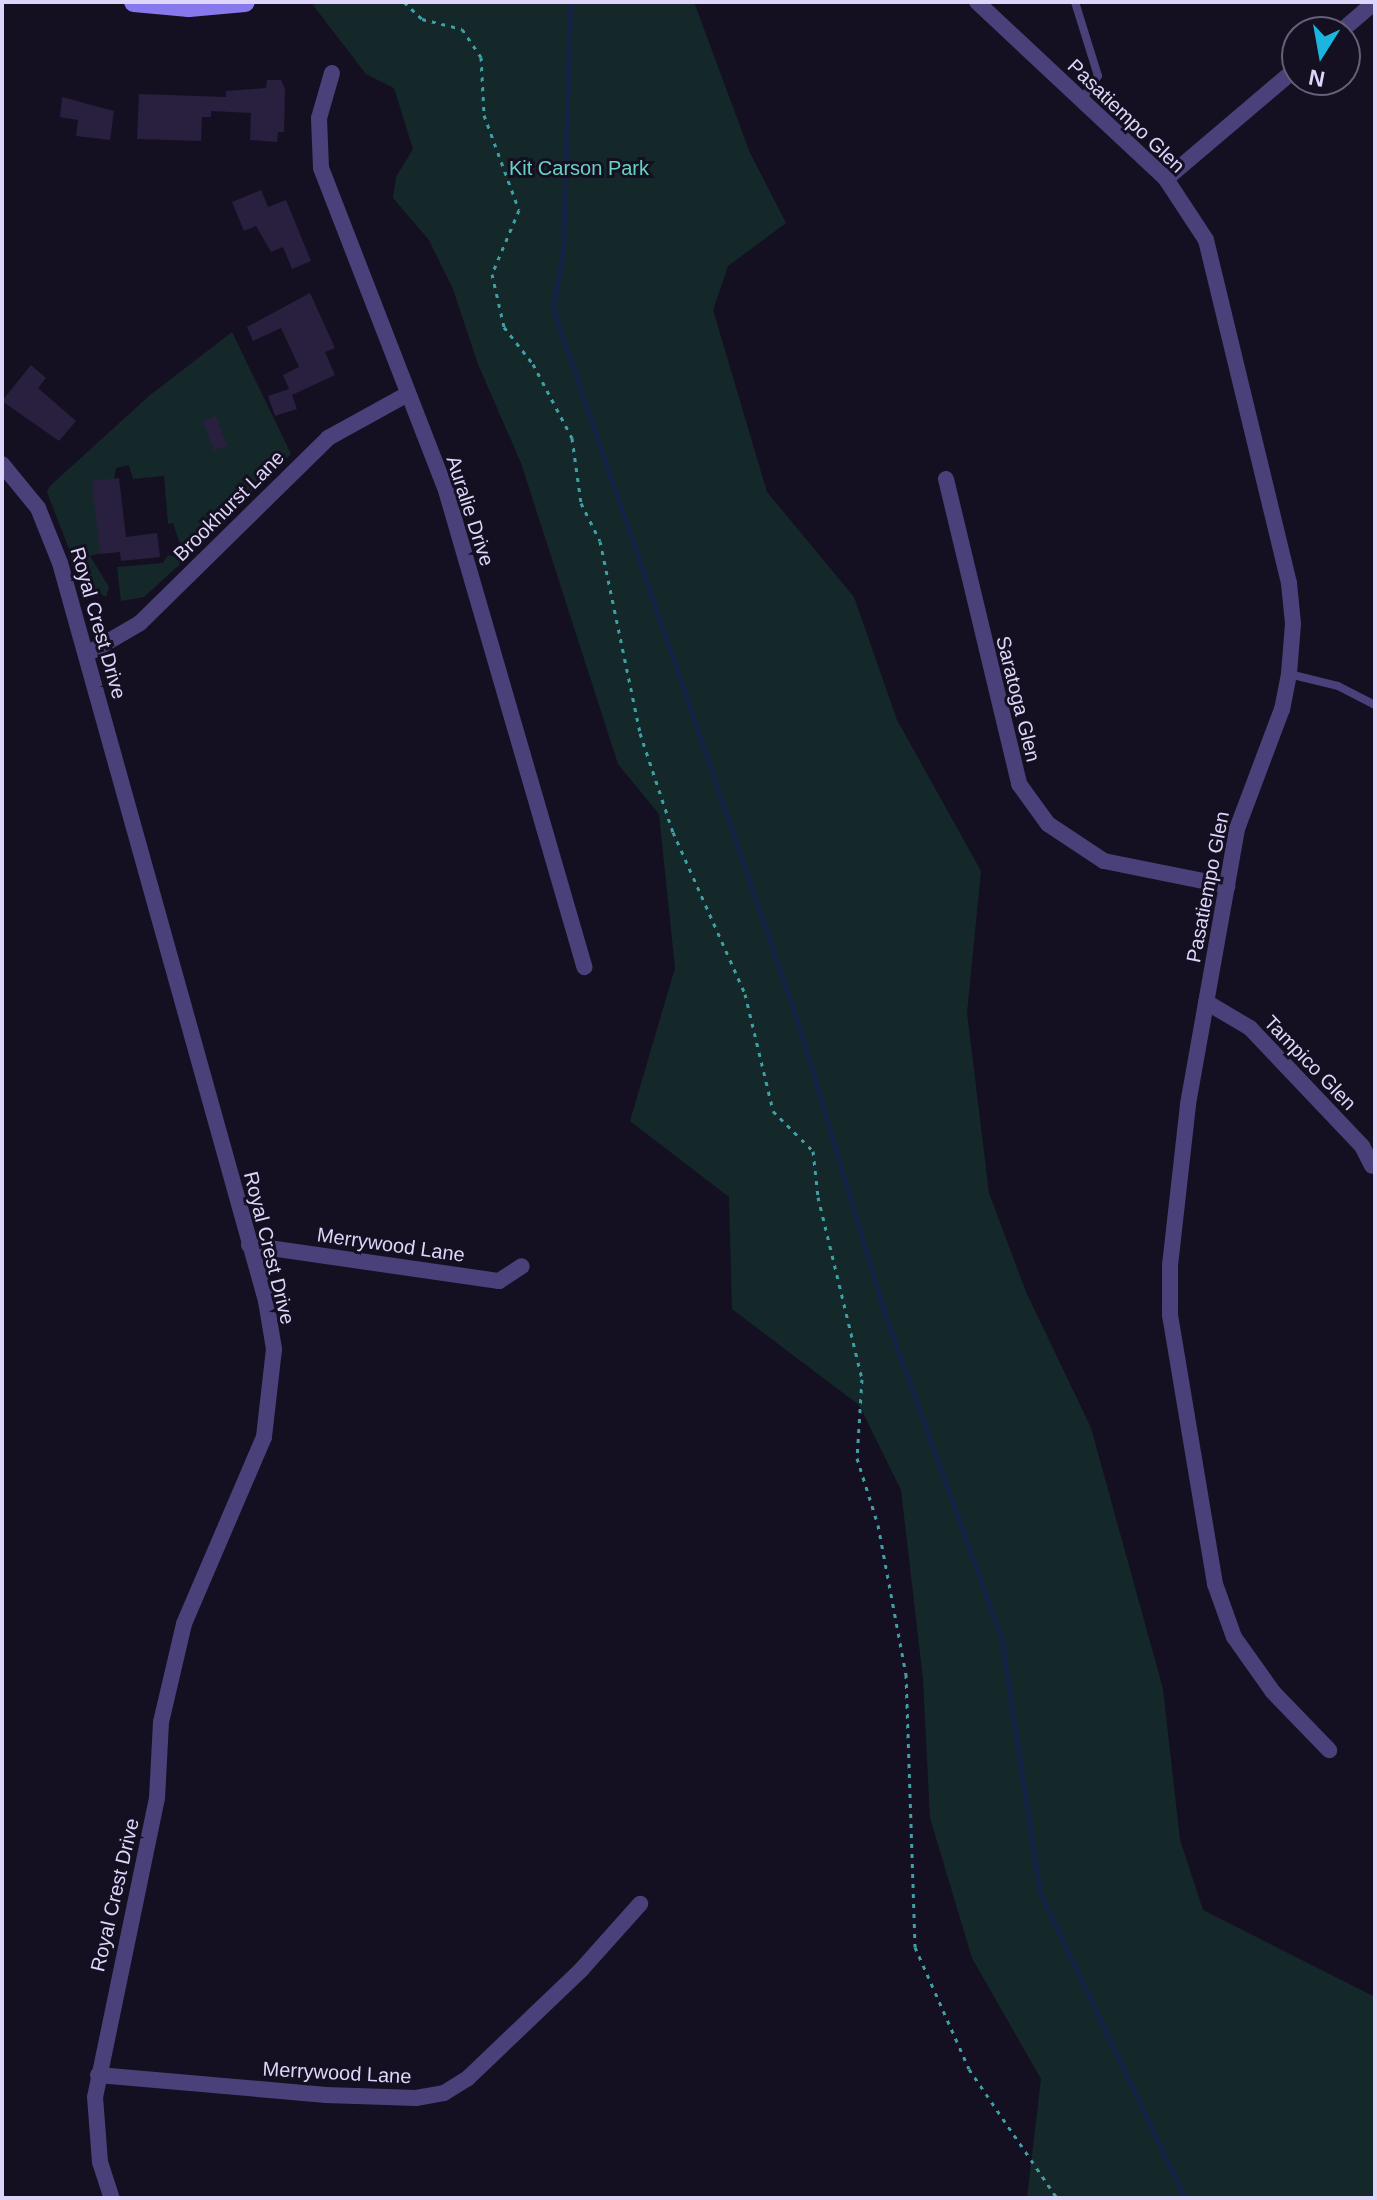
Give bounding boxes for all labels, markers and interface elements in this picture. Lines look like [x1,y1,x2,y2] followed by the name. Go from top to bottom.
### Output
[1281,16,1361,96] north arrow
[1062,54,1190,178] street label: Pasatiempo Glen
[1307,64,1327,92] text: N
[509,156,649,180] park label: Kit Carson Park
[169,446,289,566] street label: Brookhurst Lane
[441,453,499,569] street label: Auralie Drive
[65,544,131,702] street label: Royal Crest Drive
[991,634,1045,764] street label: Saratoga Glen
[1182,809,1234,965] street label: Pasatiempo Glen
[1259,1011,1361,1115] street label: Tampico Glen
[238,1169,300,1327] street label: Royal Crest Drive
[316,1223,466,1267] street label: Merrywood Lane
[86,1816,144,1974] street label: Royal Crest Drive
[262,2057,412,2089] street label: Merrywood Lane

